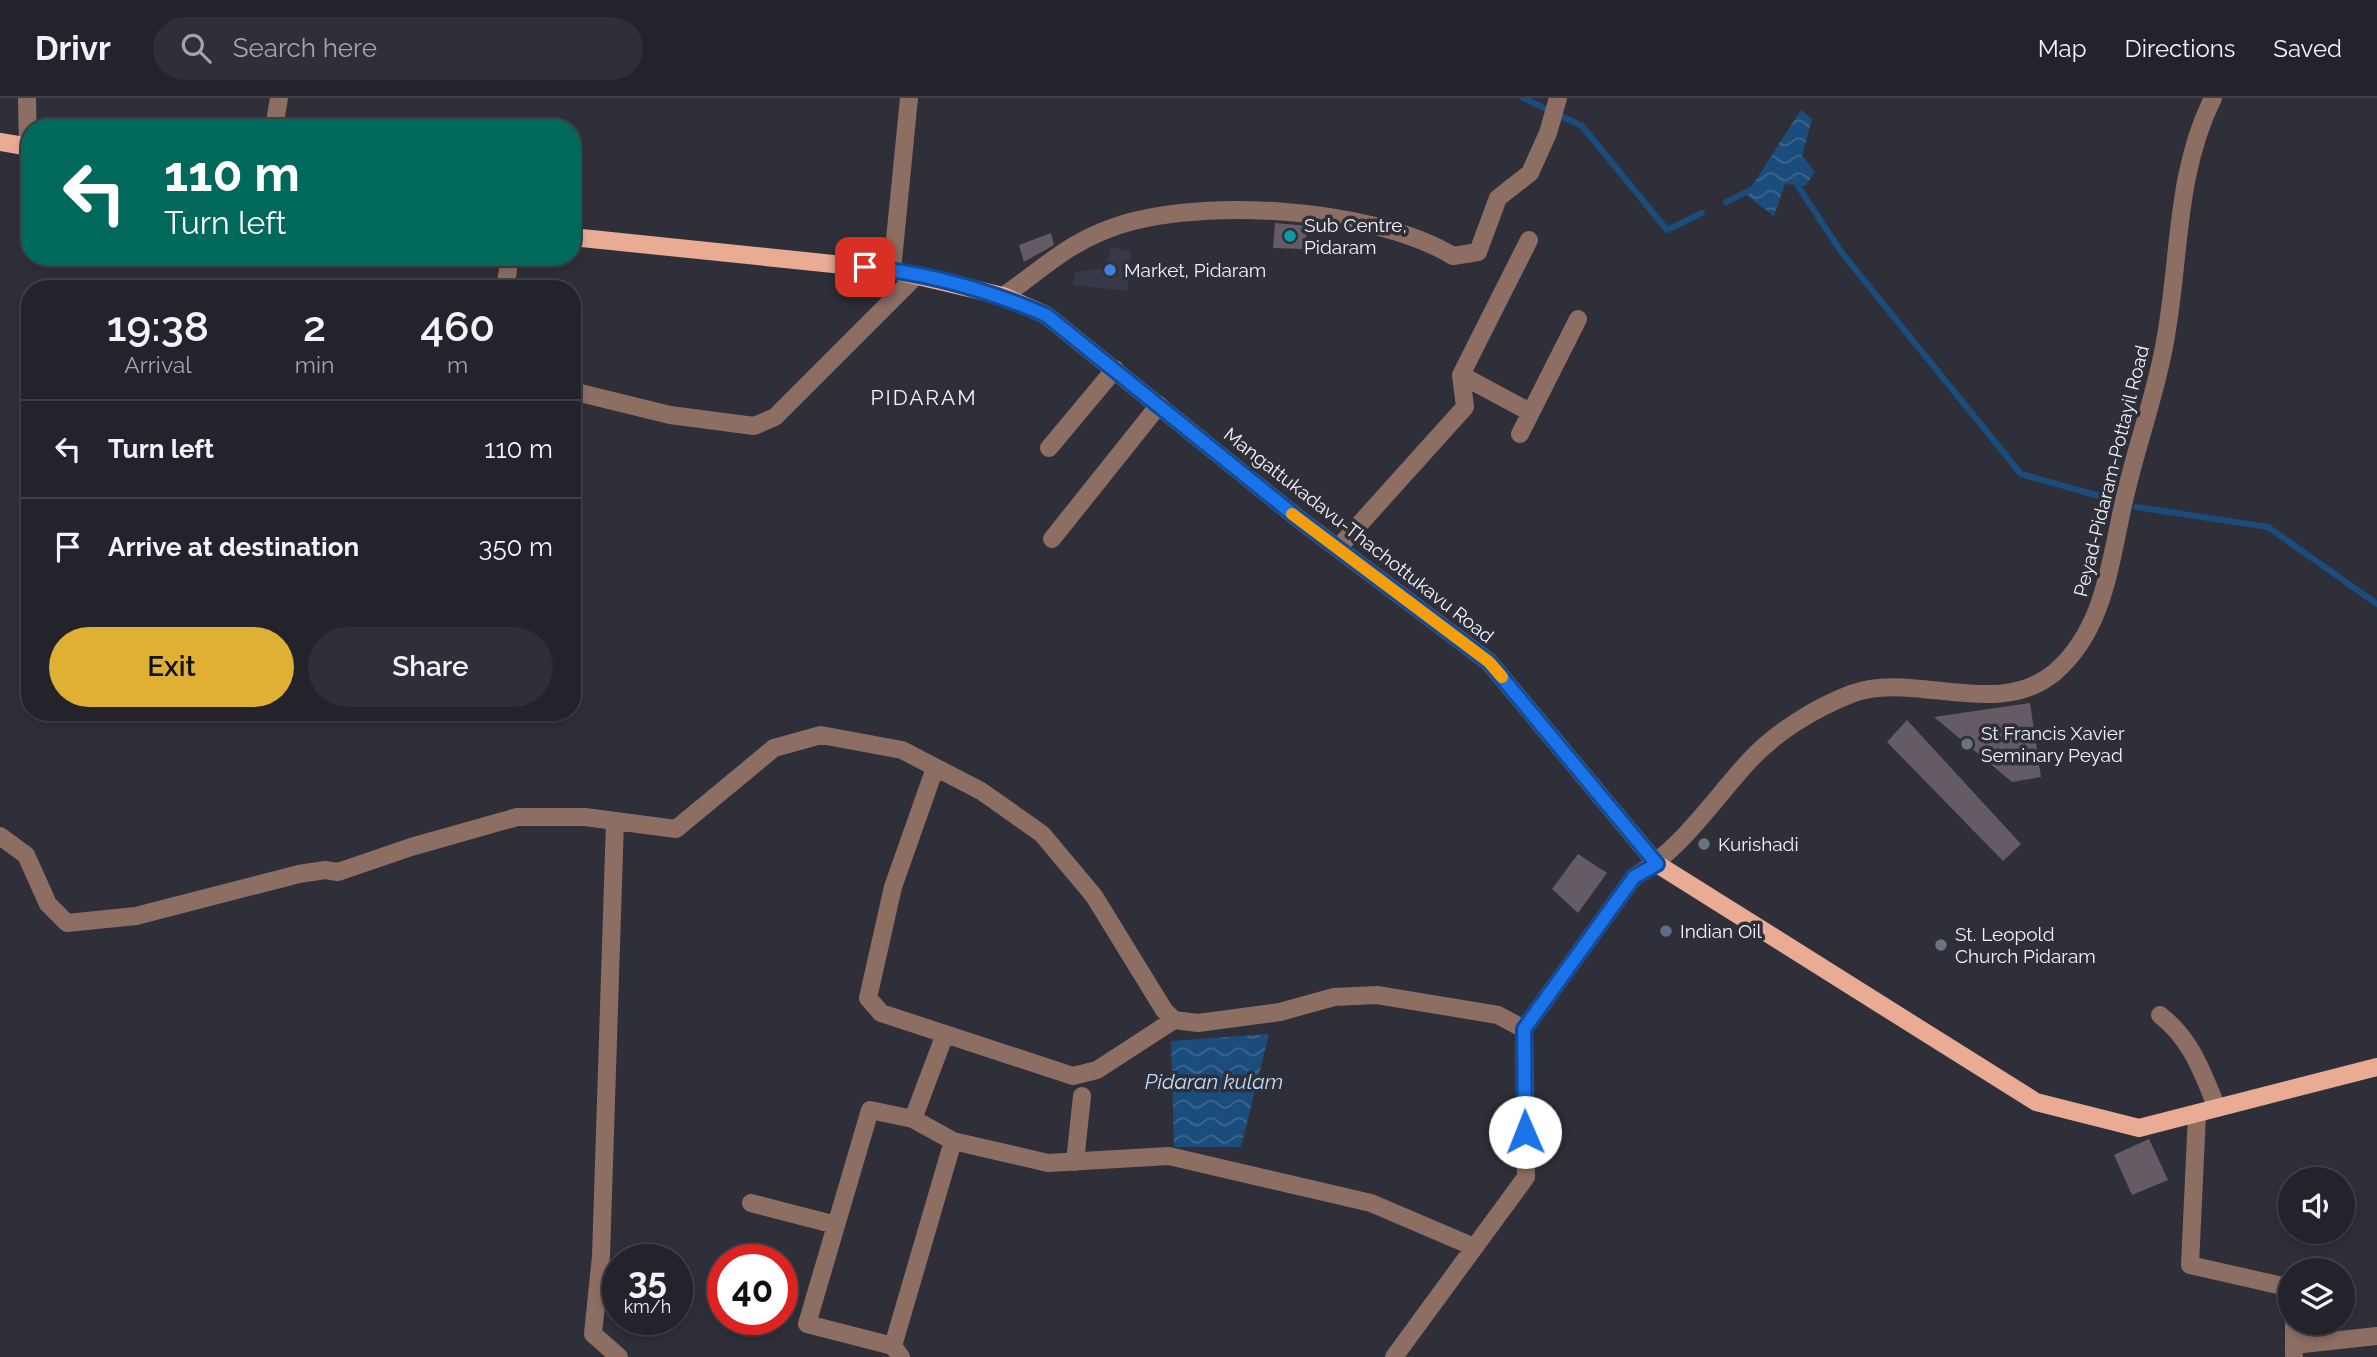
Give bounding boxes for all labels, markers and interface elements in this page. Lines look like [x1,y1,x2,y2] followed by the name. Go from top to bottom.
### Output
[153,17,643,80] search box
[35,29,111,68] text: Drivr
[177,29,215,67] icon: search
[233,33,377,63] text: Search here
[2038,34,2087,63] text: Map
[2125,34,2235,63] text: Directions
[2273,34,2342,63] text: Saved
[164,145,300,202] text: 110 m
[49,147,140,238] icon: left
[164,204,286,241] text: Turn left
[1304,214,1407,258] place label: Sub Centre, Pidaram
[1282,228,1298,244] marker: Sub Centre, Pidaram
[835,237,895,297] pin
[846,248,884,286] icon: arrive
[1124,259,1266,281] place label: Market, Pidaram
[1102,262,1118,278] marker: Market, Pidaram
[107,302,209,351] text: 19:38
[303,302,326,351] text: 2
[420,302,495,351] text: 460
[2069,343,2153,599] street label: Peyad-Pidaram-Pottayil Road
[124,351,192,378] text: Arrival
[295,351,334,378] text: min
[447,351,468,378] text: m
[870,385,978,410] district label: PIDARAM
[1220,423,1498,647] street label: Mangattukadavu-Thachottukavu Road
[49,430,87,468] icon: left
[108,434,214,464] text: Turn left
[484,434,553,464] text: 110 m
[49,528,87,566] icon: arrive
[108,532,359,562] text: Arrive at destination
[479,532,553,562] text: 350 m
[49,627,294,707] button: Exit
[308,627,553,707] button: Share
[1981,722,2125,766] place label: St Francis Xavier Seminary Peyad
[1959,736,1975,752] marker: St Francis Xavier Seminary Peyad
[1718,833,1799,855] place label: Kurishadi
[1696,836,1712,852] marker: Kurishadi
[1680,920,1762,942] place label: Indian Oil
[1658,923,1674,939] marker: Indian Oil
[1955,923,2096,967] place label: St. Leopold Church Pidaram
[1933,937,1949,953] marker: St. Leopold Church Pidaram
[1145,1069,1283,1094] water label: Pidaran kulam
[1488,1095,1562,1169] position arrow
[2278,1167,2355,1335] map controls
[2278,1167,2355,1244] button: sound
[707,1244,798,1335] speed limit sign: 40
[2278,1258,2355,1335] button: layers
[628,1260,667,1301] text: 35
[624,1296,671,1317] text: km/h

